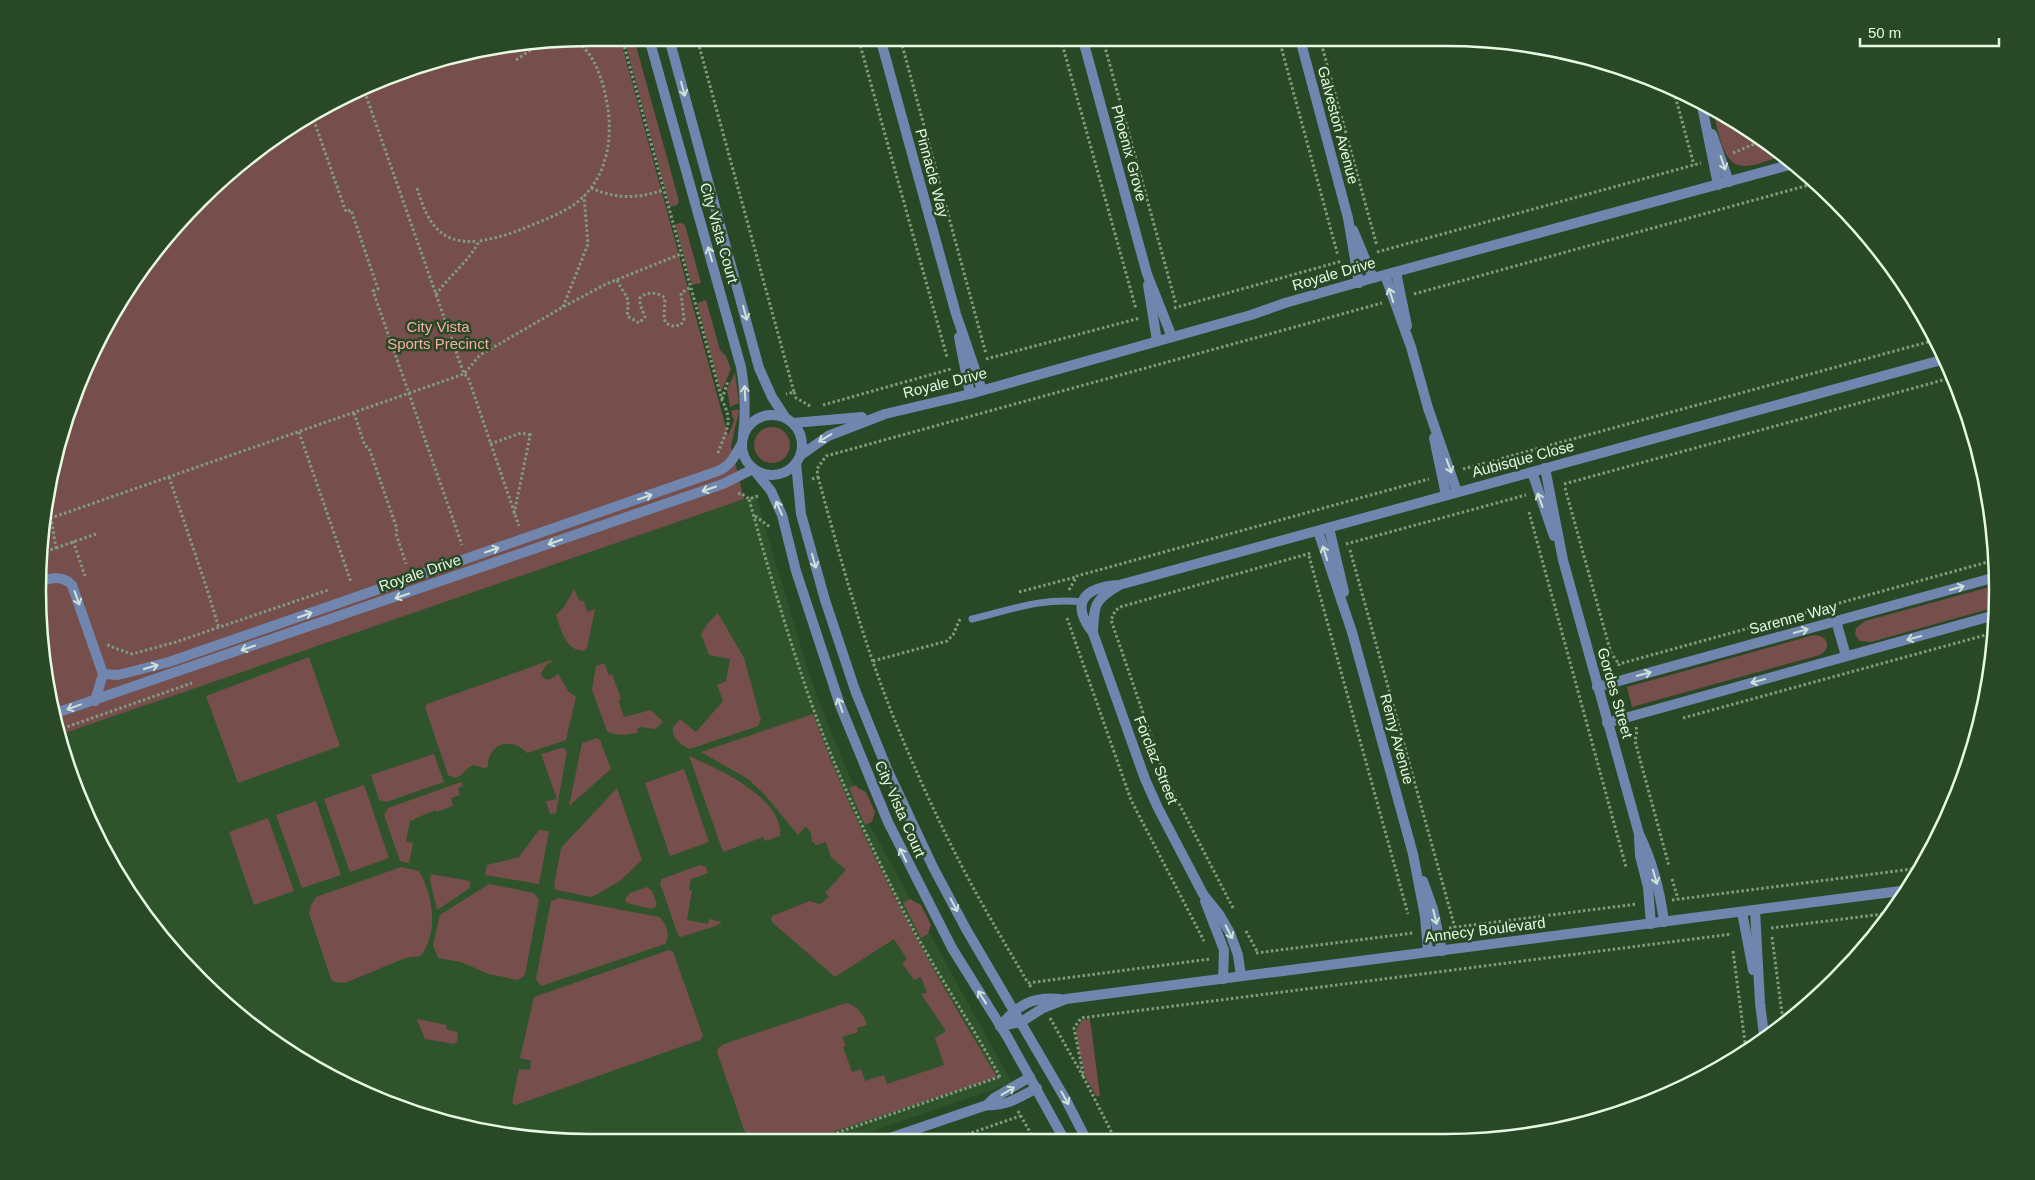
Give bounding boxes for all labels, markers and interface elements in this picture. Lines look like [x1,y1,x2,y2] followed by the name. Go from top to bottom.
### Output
[1860,15,1999,47] scale bar
[1868,24,1901,41] text: 50 m
[1315,64,1362,186] street label: Galveston Avenue
[679,80,688,96] one-way arrow
[1108,103,1151,203] street label: Phoenix Grove
[912,127,953,220] street label: Pinnacle Way
[1719,155,1728,170] one-way arrow
[697,181,742,286] street label: City Vista Court
[704,246,714,262] one-way arrow
[1290,254,1377,294] street label: Royale Drive
[1386,287,1395,303] one-way arrow
[740,305,750,321] one-way arrow
[387,318,490,352] park label: City Vista Sports Precinct
[901,364,989,401] street label: Royale Drive
[740,385,749,401] one-way arrow
[819,434,833,444] one-way arrow
[1470,437,1576,480] street label: Aubisque Close
[1445,458,1454,473] one-way arrow
[701,485,717,494] one-way arrow
[637,492,653,501] one-way arrow
[1535,493,1545,508] one-way arrow
[774,501,783,516] one-way arrow
[548,538,563,547] one-way arrow
[484,545,500,555] one-way arrow
[1319,545,1329,561] one-way arrow
[376,551,463,595] street label: Royale Drive
[810,552,819,568] one-way arrow
[1949,582,1965,592] one-way arrow
[73,590,82,605] one-way arrow
[394,591,410,601] one-way arrow
[1747,597,1839,637] street label: Sarenne Way
[297,609,313,619] one-way arrow
[1792,626,1808,635] one-way arrow
[1907,633,1923,643] one-way arrow
[241,644,256,653] one-way arrow
[1594,646,1637,741] street label: Gordes Street
[143,661,159,671] one-way arrow
[1635,668,1651,678] one-way arrow
[1750,676,1766,686] one-way arrow
[1377,692,1418,786] street label: Remy Avenue
[835,698,844,713] one-way arrow
[67,703,82,712] one-way arrow
[1131,713,1182,807] street label: Forclaz Street
[872,758,930,860] street label: City Vista Court
[898,848,908,863] one-way arrow
[1651,868,1661,884] one-way arrow
[949,898,959,912] one-way arrow
[1431,908,1440,924] one-way arrow
[1423,914,1546,945] street label: Annecy Boulevard
[1225,924,1234,939] one-way arrow
[976,991,986,1005] one-way arrow
[1001,1085,1015,1095] one-way arrow
[1060,1090,1070,1105] one-way arrow

